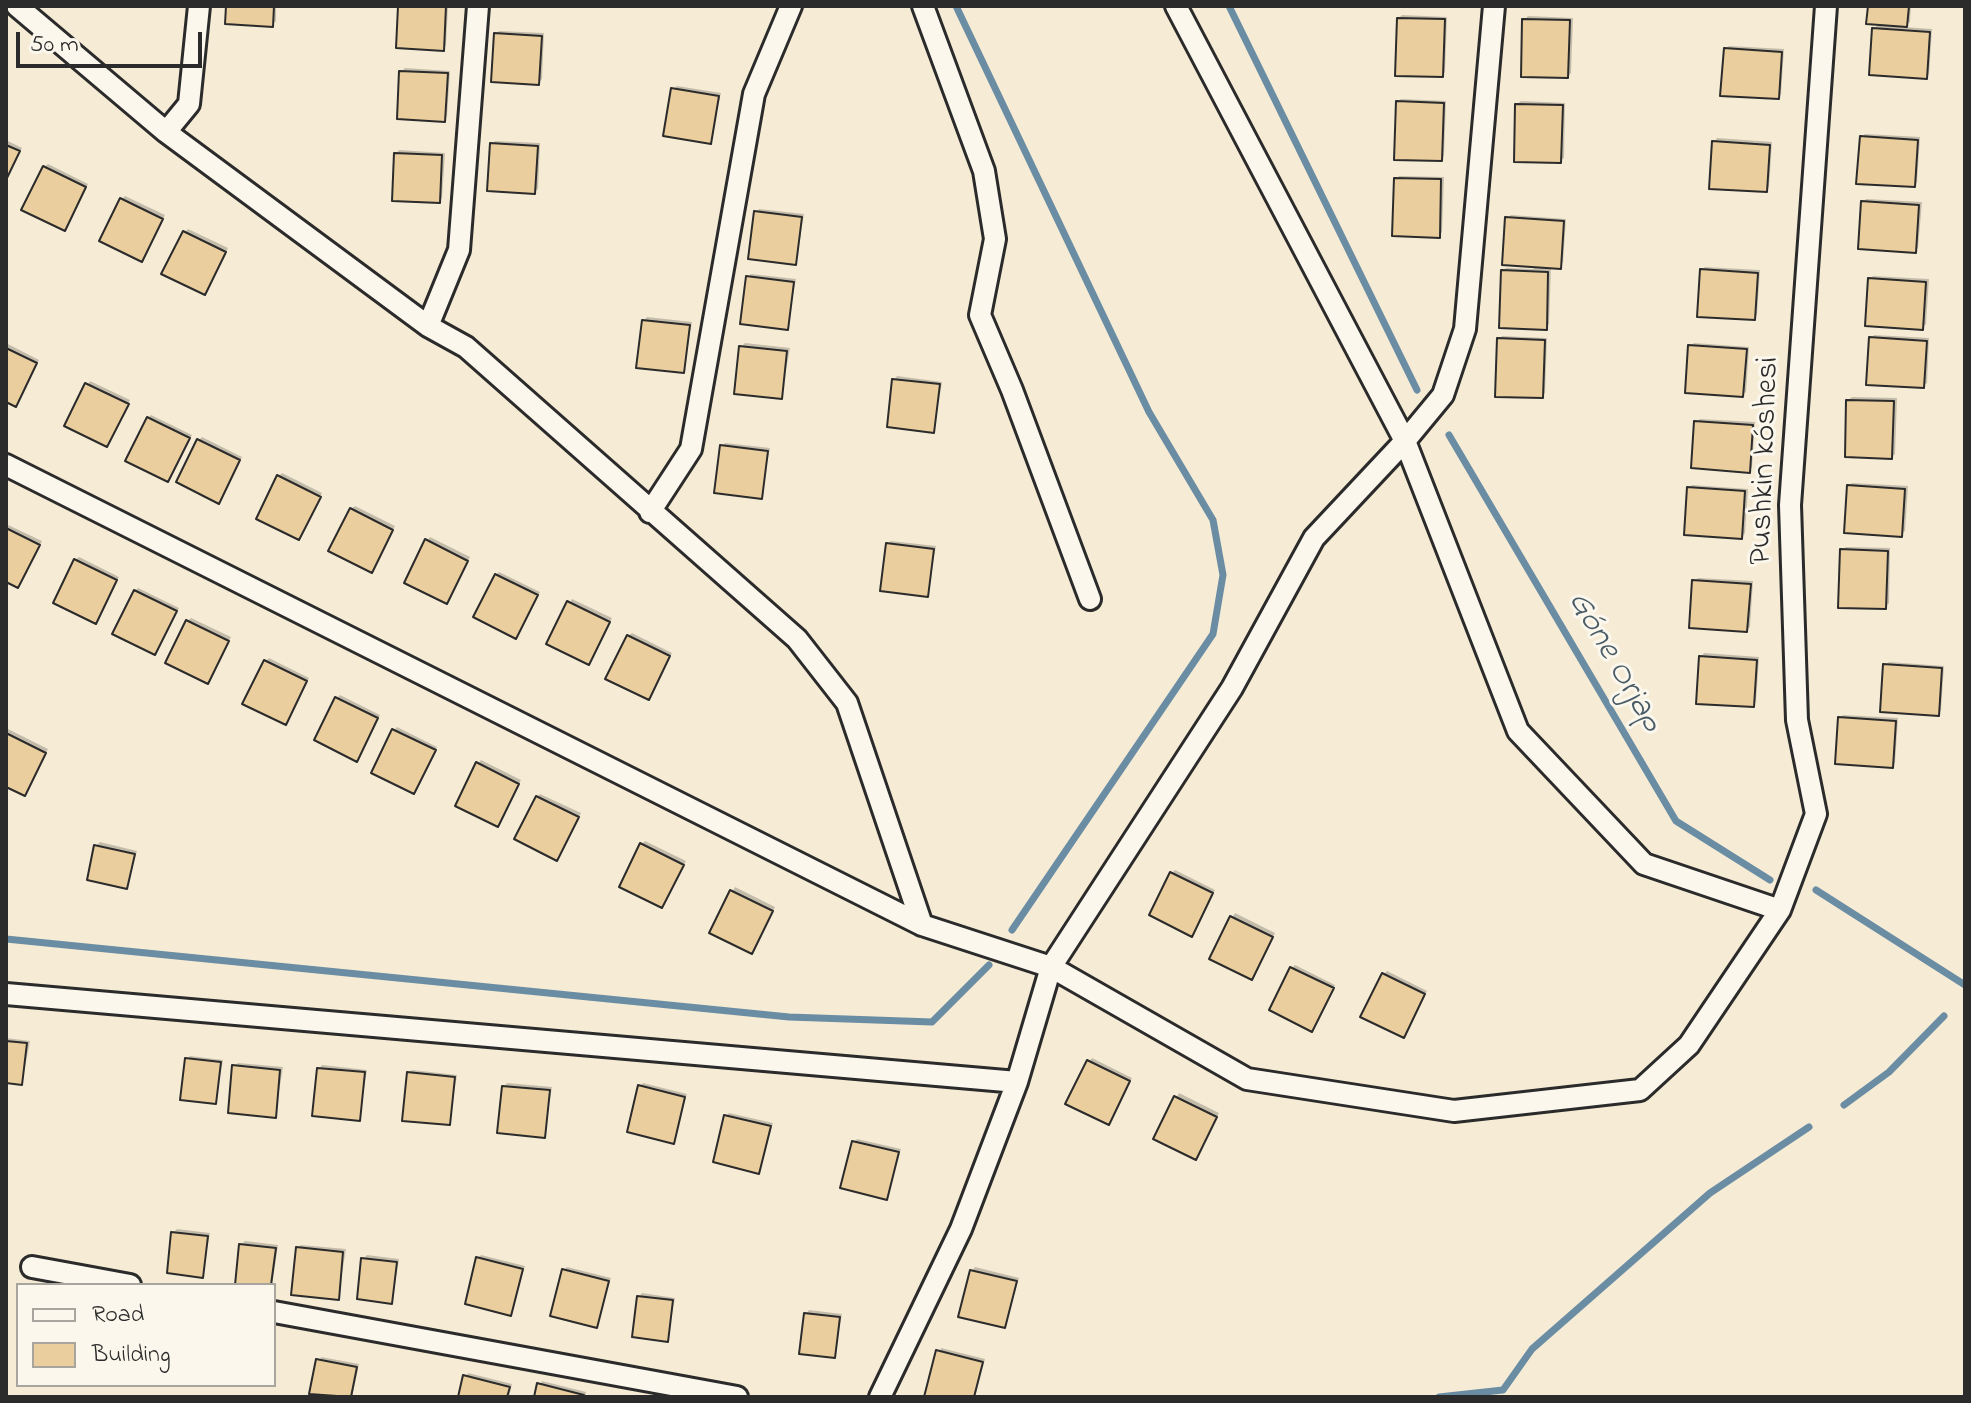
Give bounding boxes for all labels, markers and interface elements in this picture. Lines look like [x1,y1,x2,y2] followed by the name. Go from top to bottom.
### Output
[20,16,206,66] scale bar
[30,28,79,63] text: 50 m
[1744,356,1790,566] street label: Pushkin kóshesi
[1556,585,1670,741] water label: Góne Orjap
[16,1283,276,1387] legend
[92,1298,144,1333] text: Road
[92,1338,171,1373] text: Building

